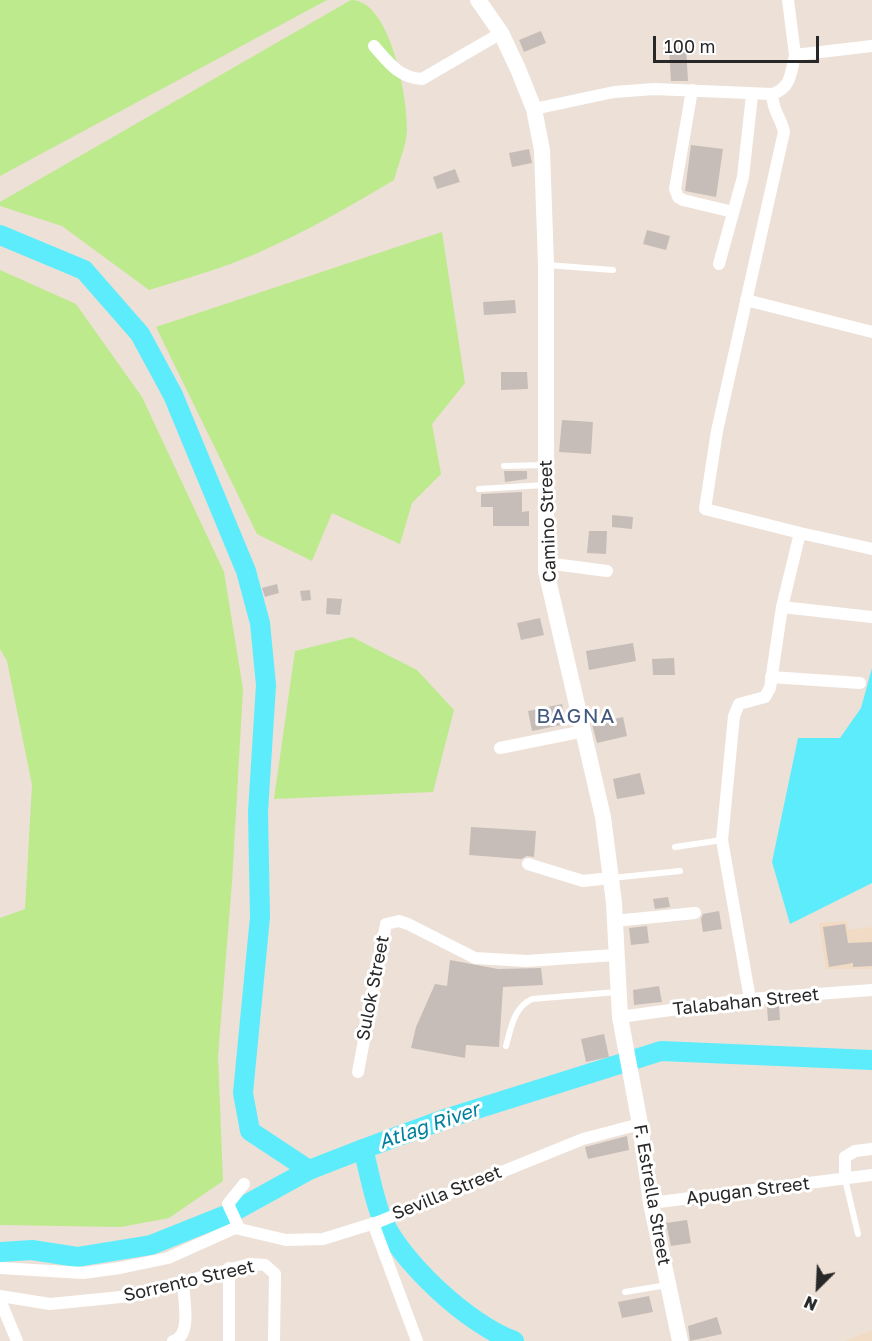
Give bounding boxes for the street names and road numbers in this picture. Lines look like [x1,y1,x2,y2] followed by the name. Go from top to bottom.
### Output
[535,459,561,583] street label: Camino Street
[352,934,394,1042] street label: Sulok Street
[672,984,820,1020] street label: Talabahan Street
[629,1123,675,1267] street label: F. Estrella Street
[389,1161,505,1225] street label: Sevilla Street
[685,1173,811,1209] street label: Apugan Street
[122,1255,256,1307] street label: Sorrento Street

